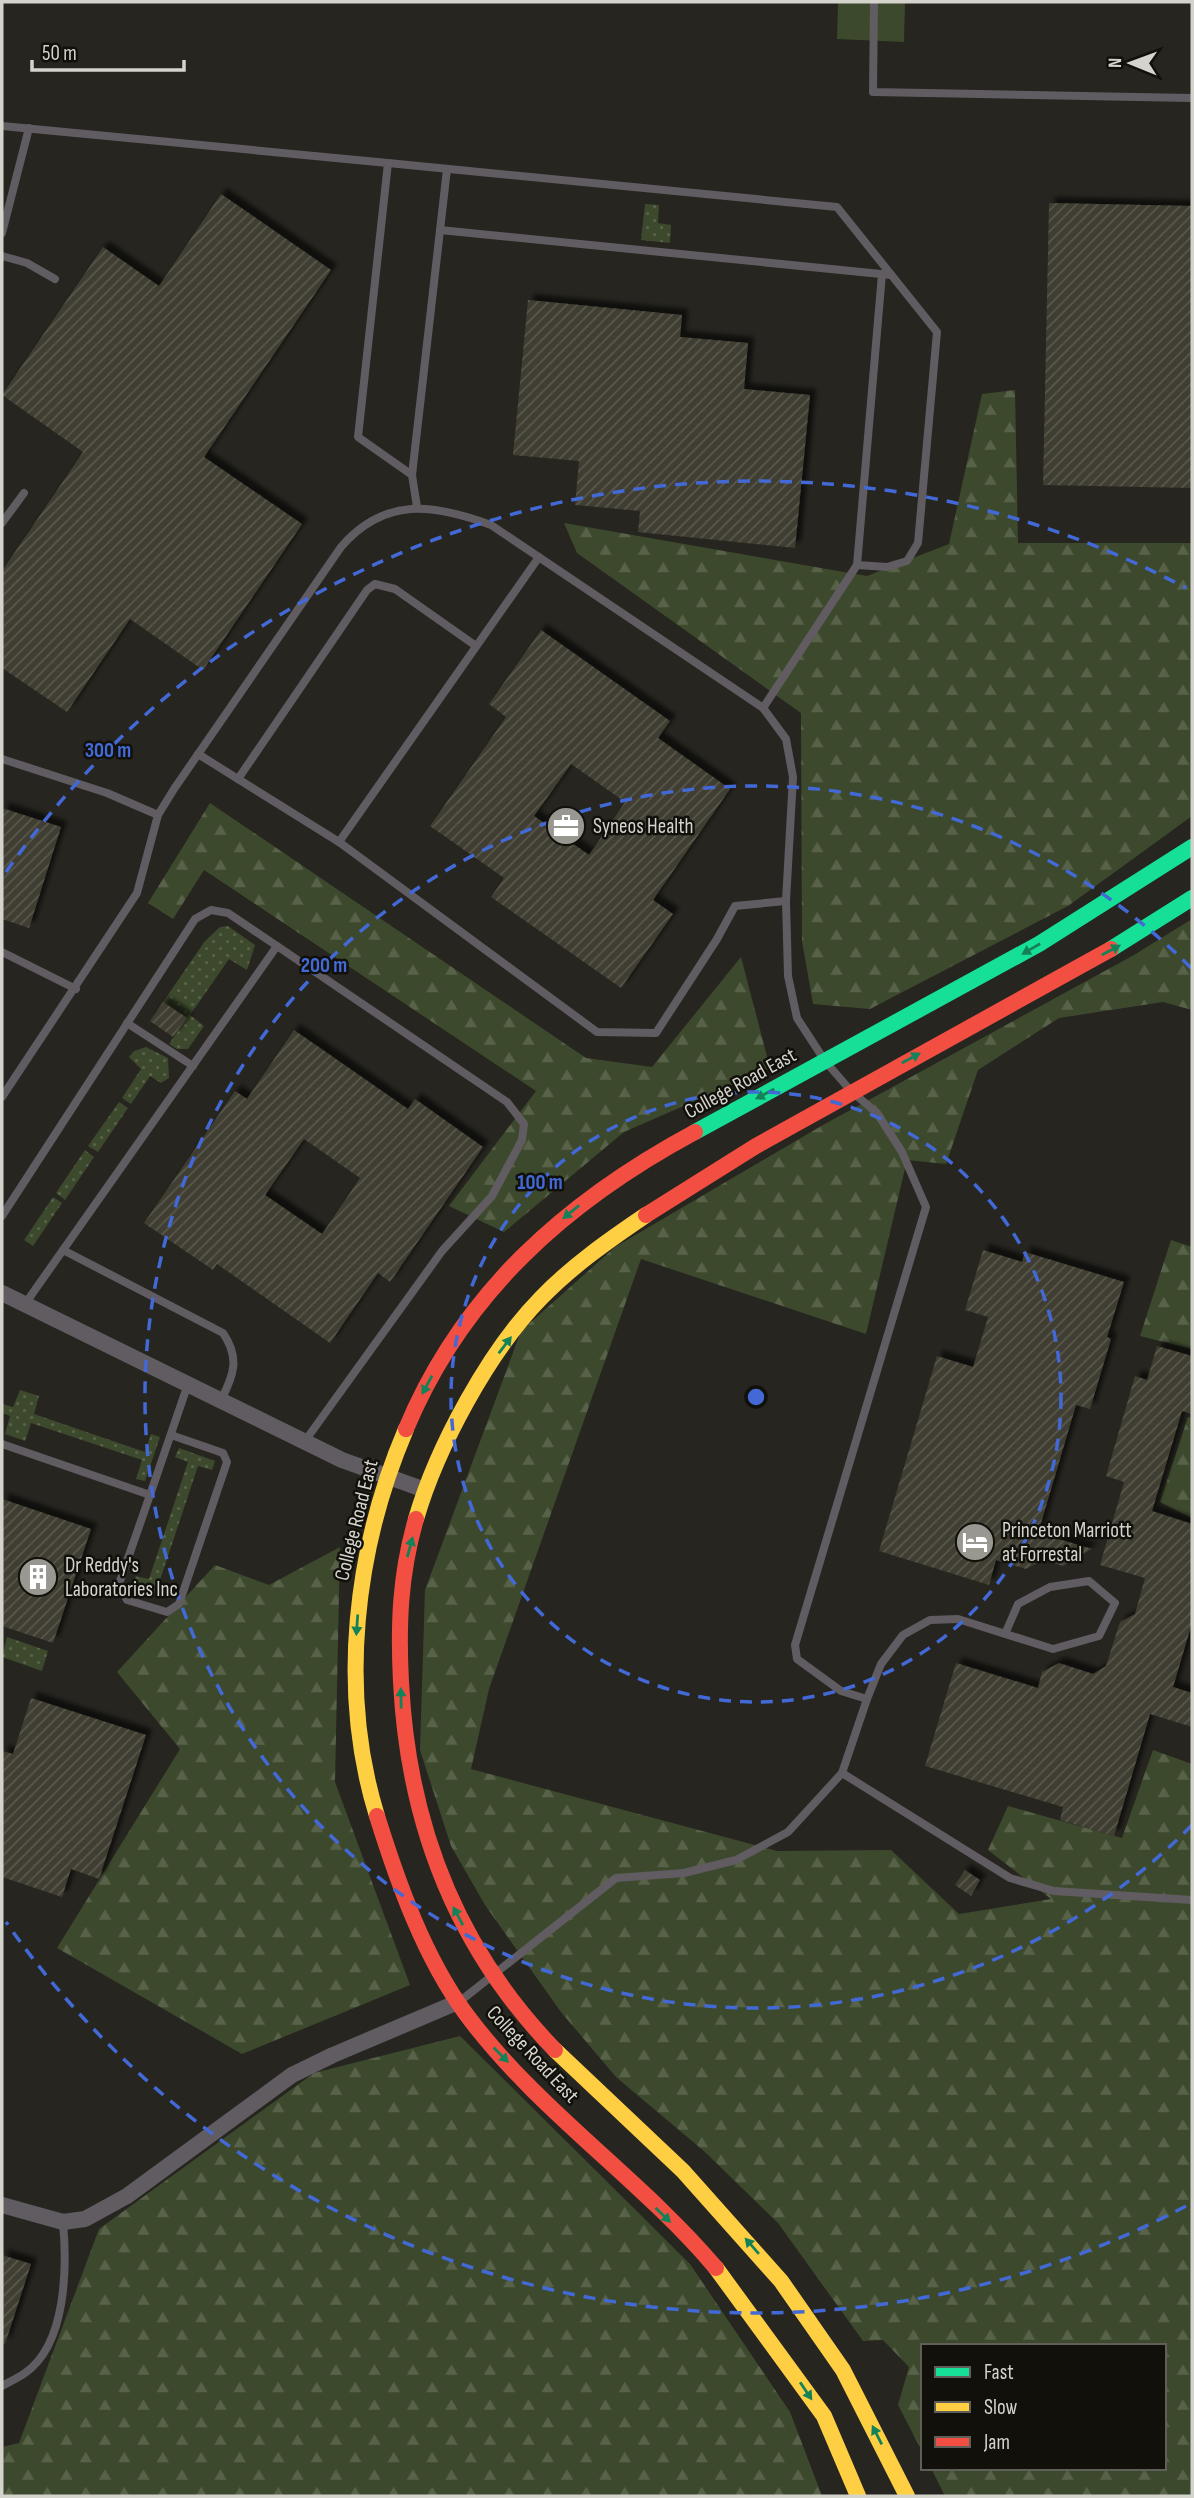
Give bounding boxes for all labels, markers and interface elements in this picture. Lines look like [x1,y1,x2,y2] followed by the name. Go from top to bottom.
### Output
[32,28,184,72] scale bar
[1096,28,1166,98] north arrow
[42,41,77,66] text: 50 m
[1104,57,1127,68] text: N
[85,738,131,763] text: 300 m
[545,805,587,847] office icon: Syneos Health
[593,814,694,839] place label: Syneos Health
[1021,943,1041,955] one-way arrow
[1101,944,1121,955] one-way arrow
[301,953,347,978] text: 200 m
[680,1043,800,1124] street label: College Road East
[901,1052,921,1064] one-way arrow
[755,1088,775,1099] one-way arrow
[517,1170,563,1195] text: 100 m
[563,1204,581,1219] one-way arrow
[498,1336,512,1354] one-way arrow
[421,1375,432,1395] one-way arrow
[744,1385,768,1409] centre of rings
[329,1457,384,1583] street label: College Road East
[1002,1518,1132,1567] place label: Princeton Marriott at Forrestal
[954,1521,996,1563] hotel icon: Princeton Marriott at Forrestal
[405,1536,416,1558] one-way arrow
[65,1553,178,1602] place label: Dr Reddy's Laboratories Inc
[17,1556,59,1598] building icon: Dr Reddy's Laboratories Inc
[351,1614,362,1636] one-way arrow
[395,1687,407,1709] one-way arrow
[453,1906,464,1926] one-way arrow
[481,2001,584,2108] street label: College Road East
[493,2047,510,2064] one-way arrow
[655,2206,672,2223] one-way arrow
[745,2238,760,2255] one-way arrow
[921,2344,1166,2470] legend
[984,2360,1014,2385] text: Fast
[799,2382,812,2401] one-way arrow
[984,2395,1018,2420] text: Slow
[871,2425,883,2445] one-way arrow
[983,2430,1010,2455] text: Jam

